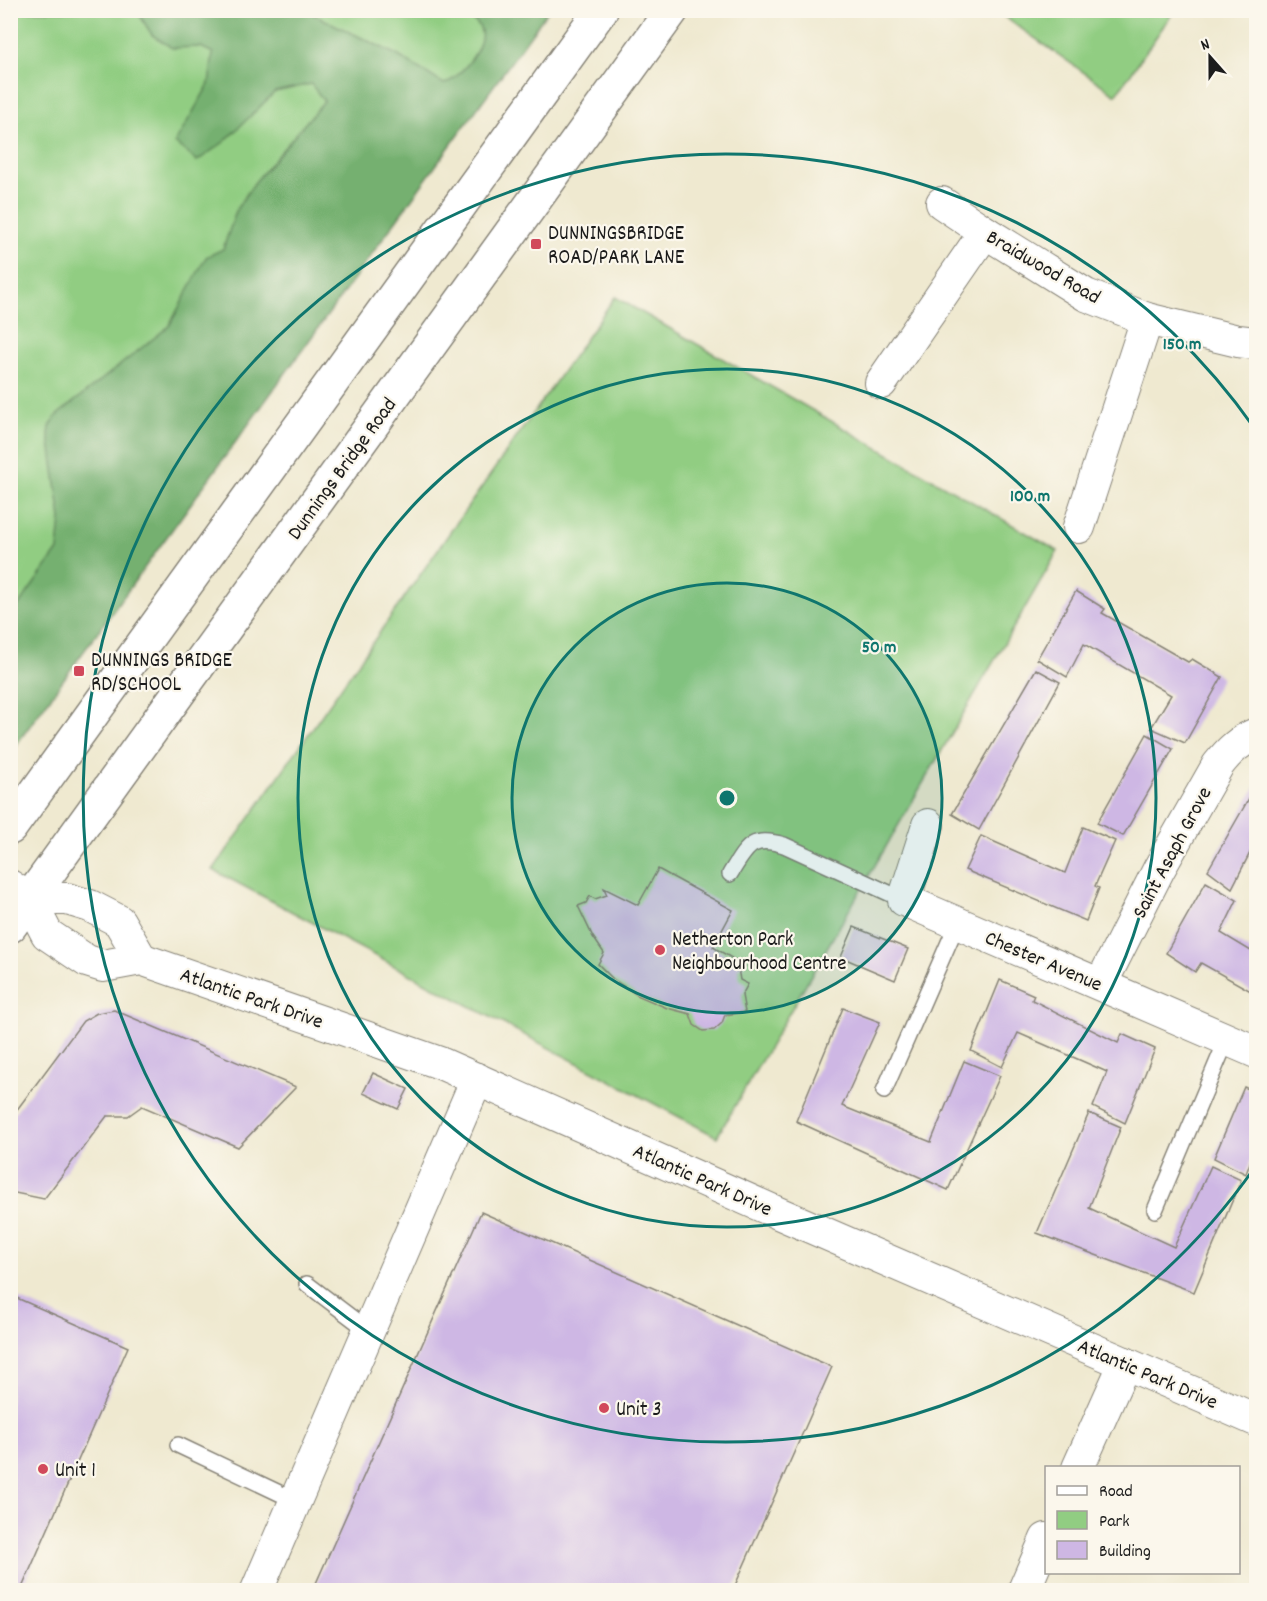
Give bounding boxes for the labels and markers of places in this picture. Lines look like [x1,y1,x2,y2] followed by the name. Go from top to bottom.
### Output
[548,220,685,274] place label: DUNNINGSBRIDGE ROAD/PARK LANE
[529,237,543,251] marker: DUNNINGSBRIDGE ROAD/PARK LANE
[91,647,232,701] place label: DUNNINGS BRIDGE RD/SCHOOL
[72,664,86,678] marker: DUNNINGS BRIDGE RD/SCHOOL
[717,788,737,808] centre of rings
[672,926,847,980] place label: Netherton Park Neighbourhood Centre
[653,943,667,957] marker: Netherton Park Neighbourhood Centre
[616,1396,662,1426] place label: Unit 3
[597,1401,611,1415] marker: Unit 3
[55,1457,96,1487] place label: Unit 1
[36,1462,50,1476] marker: Unit 1

